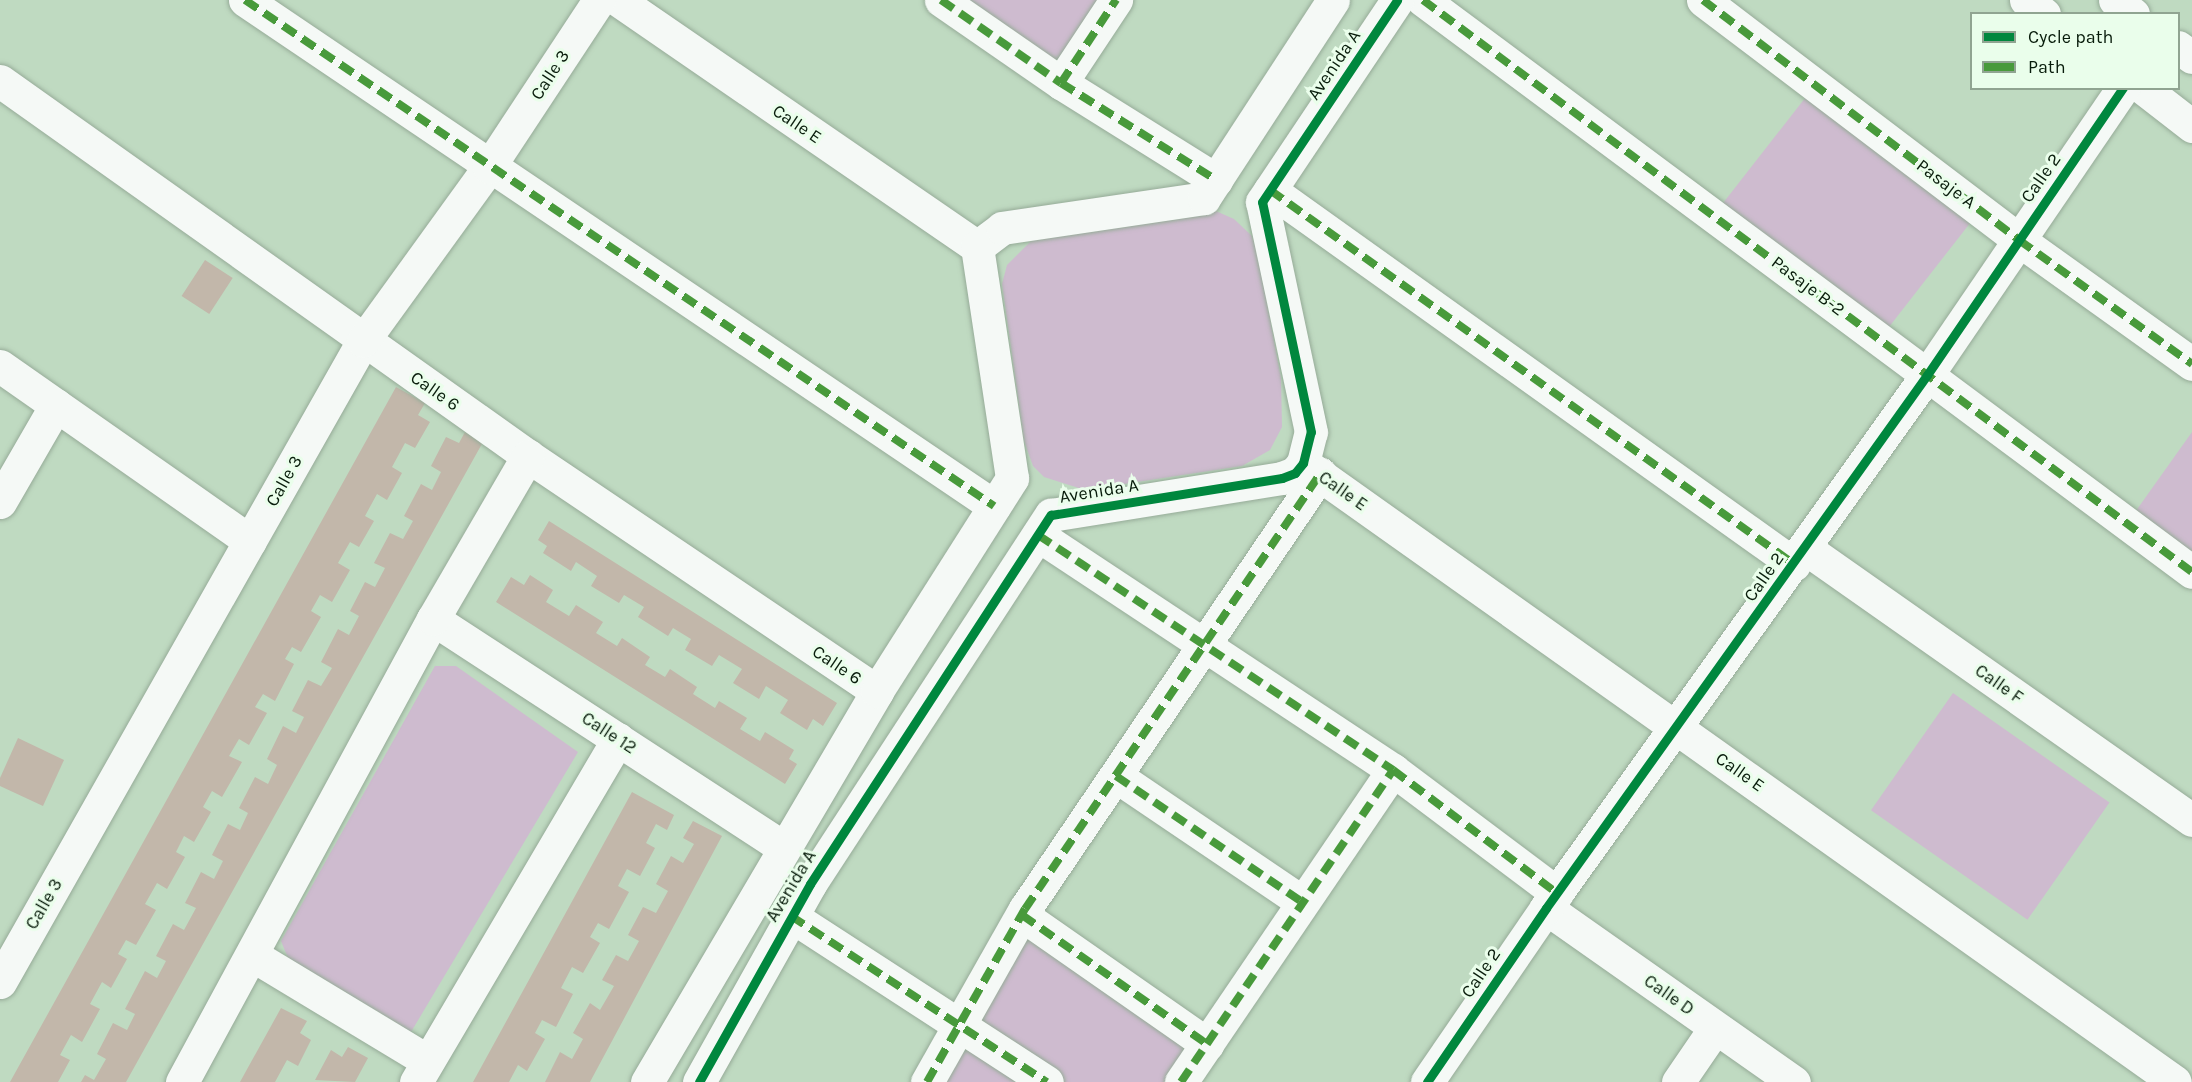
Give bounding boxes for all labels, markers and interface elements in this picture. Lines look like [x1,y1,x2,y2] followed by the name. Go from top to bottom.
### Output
[1970,12,2180,90] legend
[1303,26,1365,104] street label: Avenida A
[2028,26,2113,48] text: Cycle path
[526,46,574,104] street label: Calle 3
[2028,56,2066,78] text: Path
[768,100,826,148] street label: Calle E
[2016,149,2066,207] street label: Calle 2
[1912,155,1980,213] street label: Pasaje A
[1767,251,1849,321] street label: Pasaje B-2
[406,366,464,416] street label: Calle 6
[261,452,307,510] street label: Calle 3
[1314,466,1372,516] street label: Calle E
[1058,474,1140,508] street label: Avenida A
[1739,548,1789,606] street label: Calle 2
[808,641,866,689] street label: Calle 6
[1971,660,2027,708] street label: Calle F
[578,707,640,759] street label: Calle 12
[1711,747,1769,797] street label: Calle E
[761,846,821,926] street label: Avenida A
[21,875,67,933] street label: Calle 3
[1457,944,1505,1002] street label: Calle 2
[1640,970,1698,1020] street label: Calle D

